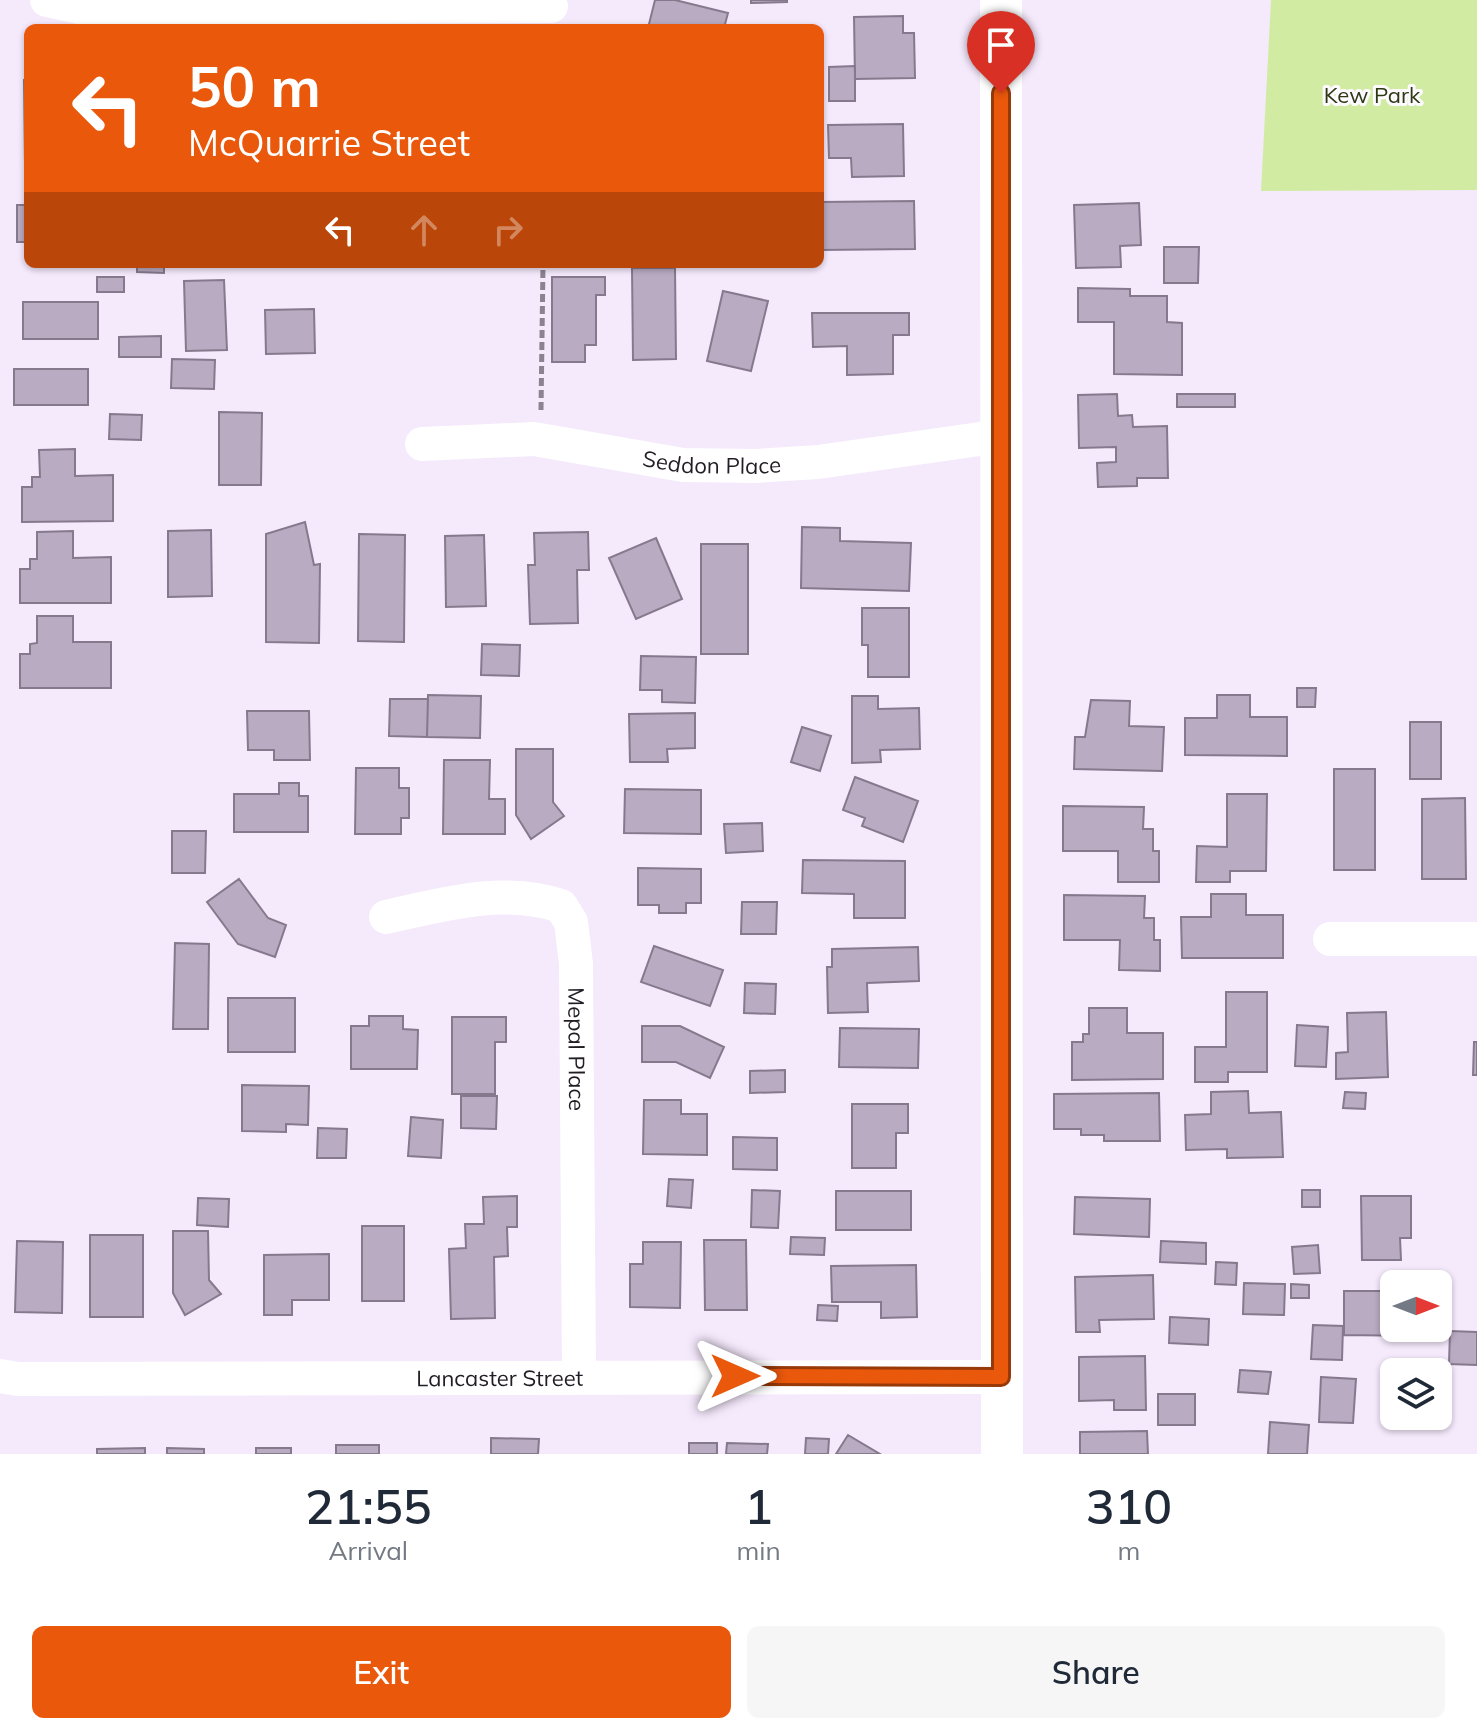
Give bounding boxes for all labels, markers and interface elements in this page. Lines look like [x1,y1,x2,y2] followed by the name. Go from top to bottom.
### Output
[967,11,1035,93] pin
[979,23,1023,67] icon: arrive
[188,51,321,121] text: 50 m
[56,56,160,160] icon: left
[1324,81,1421,109] park label: Kew Park
[188,120,470,165] text: McQuarrie Street
[318,208,362,252] icon: left
[402,208,446,252] icon: ahead
[486,208,530,252] icon: right
[640,444,782,480] street label: Seddon Place
[562,987,591,1111] street label: Mepal Place
[1380,1270,1452,1342] north arrow
[1380,1270,1452,1430] map controls
[693,1334,777,1418] position arrow
[1380,1358,1452,1430] button: layers
[416,1364,584,1392] street label: Lancaster Street
[305,1476,432,1536] text: 21:55
[744,1476,773,1536] text: 1
[1086,1476,1172,1536] text: 310
[328,1534,408,1567] text: Arrival
[736,1534,781,1567] text: min
[1117,1534,1140,1567] text: m
[32,1626,731,1718] button: Exit
[747,1626,1445,1718] button: Share

